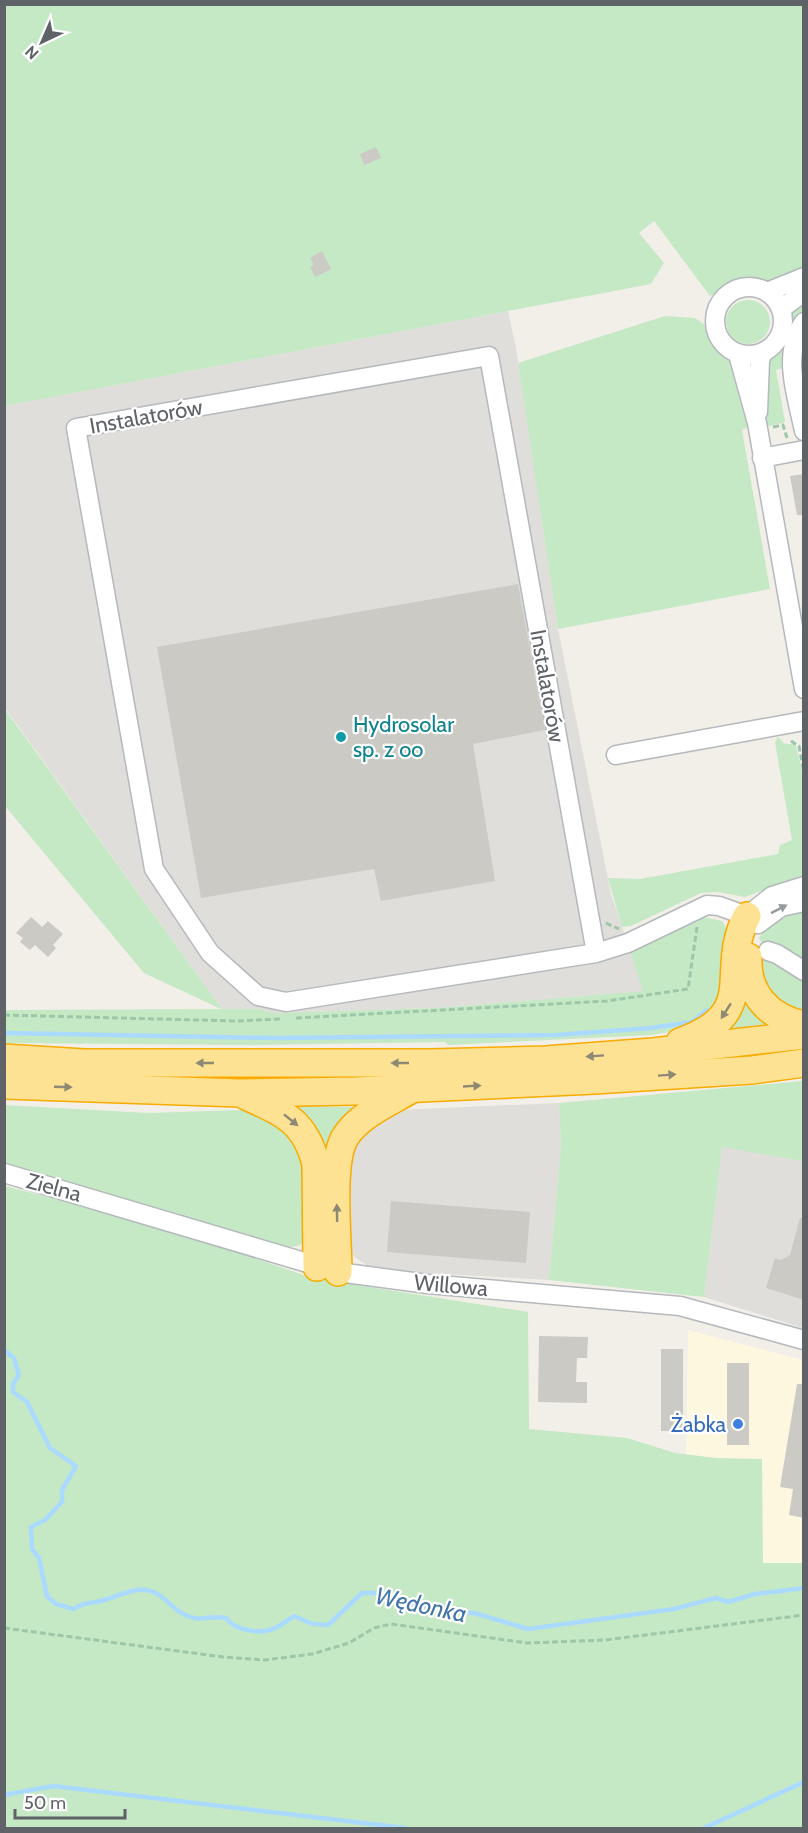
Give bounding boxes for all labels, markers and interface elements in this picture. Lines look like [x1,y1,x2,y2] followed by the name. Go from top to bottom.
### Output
[12,12,72,72] north arrow
[21,42,43,63] text: N
[87,393,205,440] street label: Instalatorów
[524,627,571,745] street label: Instalatorów
[353,711,454,763] place label: Hydrosolar sp. z oo
[334,730,348,744] marker: Hydrosolar sp. z oo
[771,904,788,914] one-way arrow
[720,1003,732,1019] one-way arrow
[585,1052,604,1061] one-way arrow
[195,1058,214,1068] one-way arrow
[390,1058,409,1068] one-way arrow
[658,1070,677,1080] one-way arrow
[463,1081,482,1090] one-way arrow
[53,1082,72,1092] one-way arrow
[283,1113,298,1126] one-way arrow
[23,1167,85,1208] street label: Zielna
[332,1204,342,1223] one-way arrow
[413,1269,489,1302] street label: Willowa
[671,1411,726,1438] place label: Żabka
[731,1417,745,1431] marker: Żabka
[373,1581,469,1628] water label: Wędonka
[15,1782,124,1820] scale bar
[24,1792,66,1814] text: 50 m

